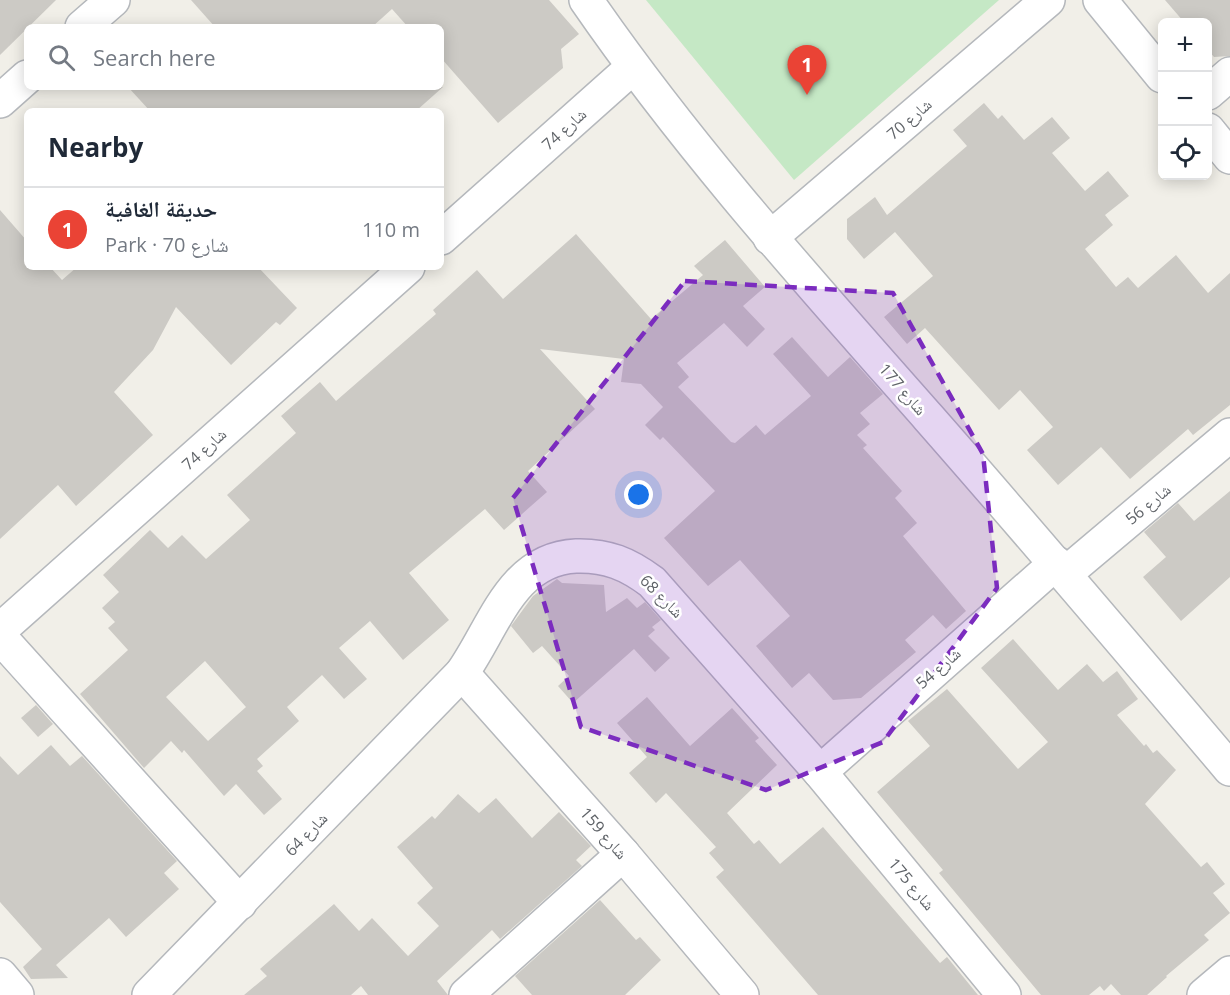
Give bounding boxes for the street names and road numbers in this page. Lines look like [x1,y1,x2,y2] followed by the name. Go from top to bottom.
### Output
[882,93,936,145] street label: شارع 70
[537,103,591,155] street label: شارع 74
[874,358,932,420] street label: شارع 177
[177,423,231,475] street label: شارع 74
[1121,479,1175,529] street label: شارع 56
[636,570,688,622] street label: شارع 68
[911,642,965,694] street label: شارع 54
[575,802,633,864] street label: شارع 159
[280,807,332,861] street label: شارع 64
[884,853,940,915] street label: شارع 175

